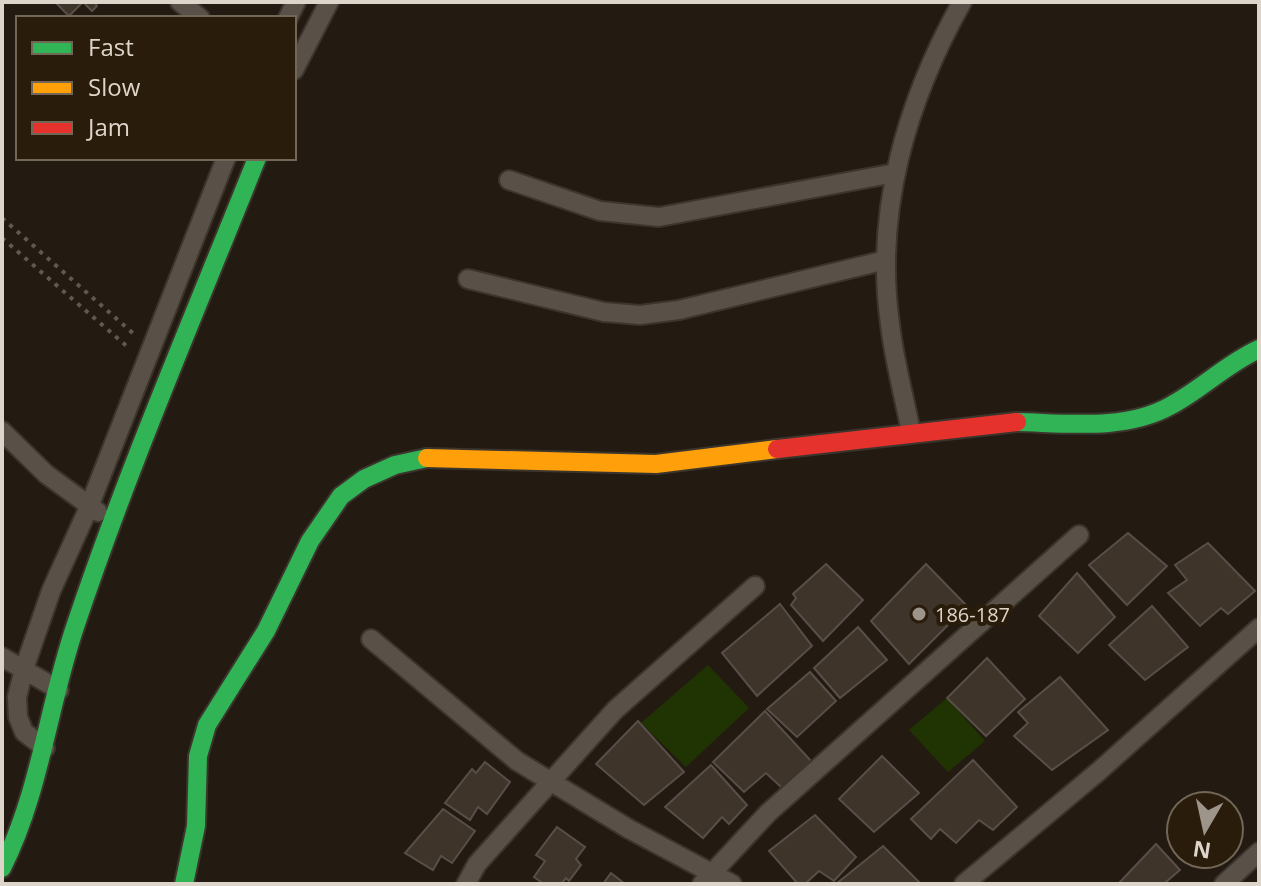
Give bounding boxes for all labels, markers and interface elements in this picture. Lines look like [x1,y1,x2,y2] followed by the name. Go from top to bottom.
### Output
[16,16,296,160] legend
[88,30,134,63] text: Fast
[88,70,141,103] text: Slow
[86,110,130,143] text: Jam
[935,601,1010,628] place label: 186-187
[910,605,928,623] marker: 186-187
[1165,790,1245,870] north arrow
[1191,835,1213,867] text: N

